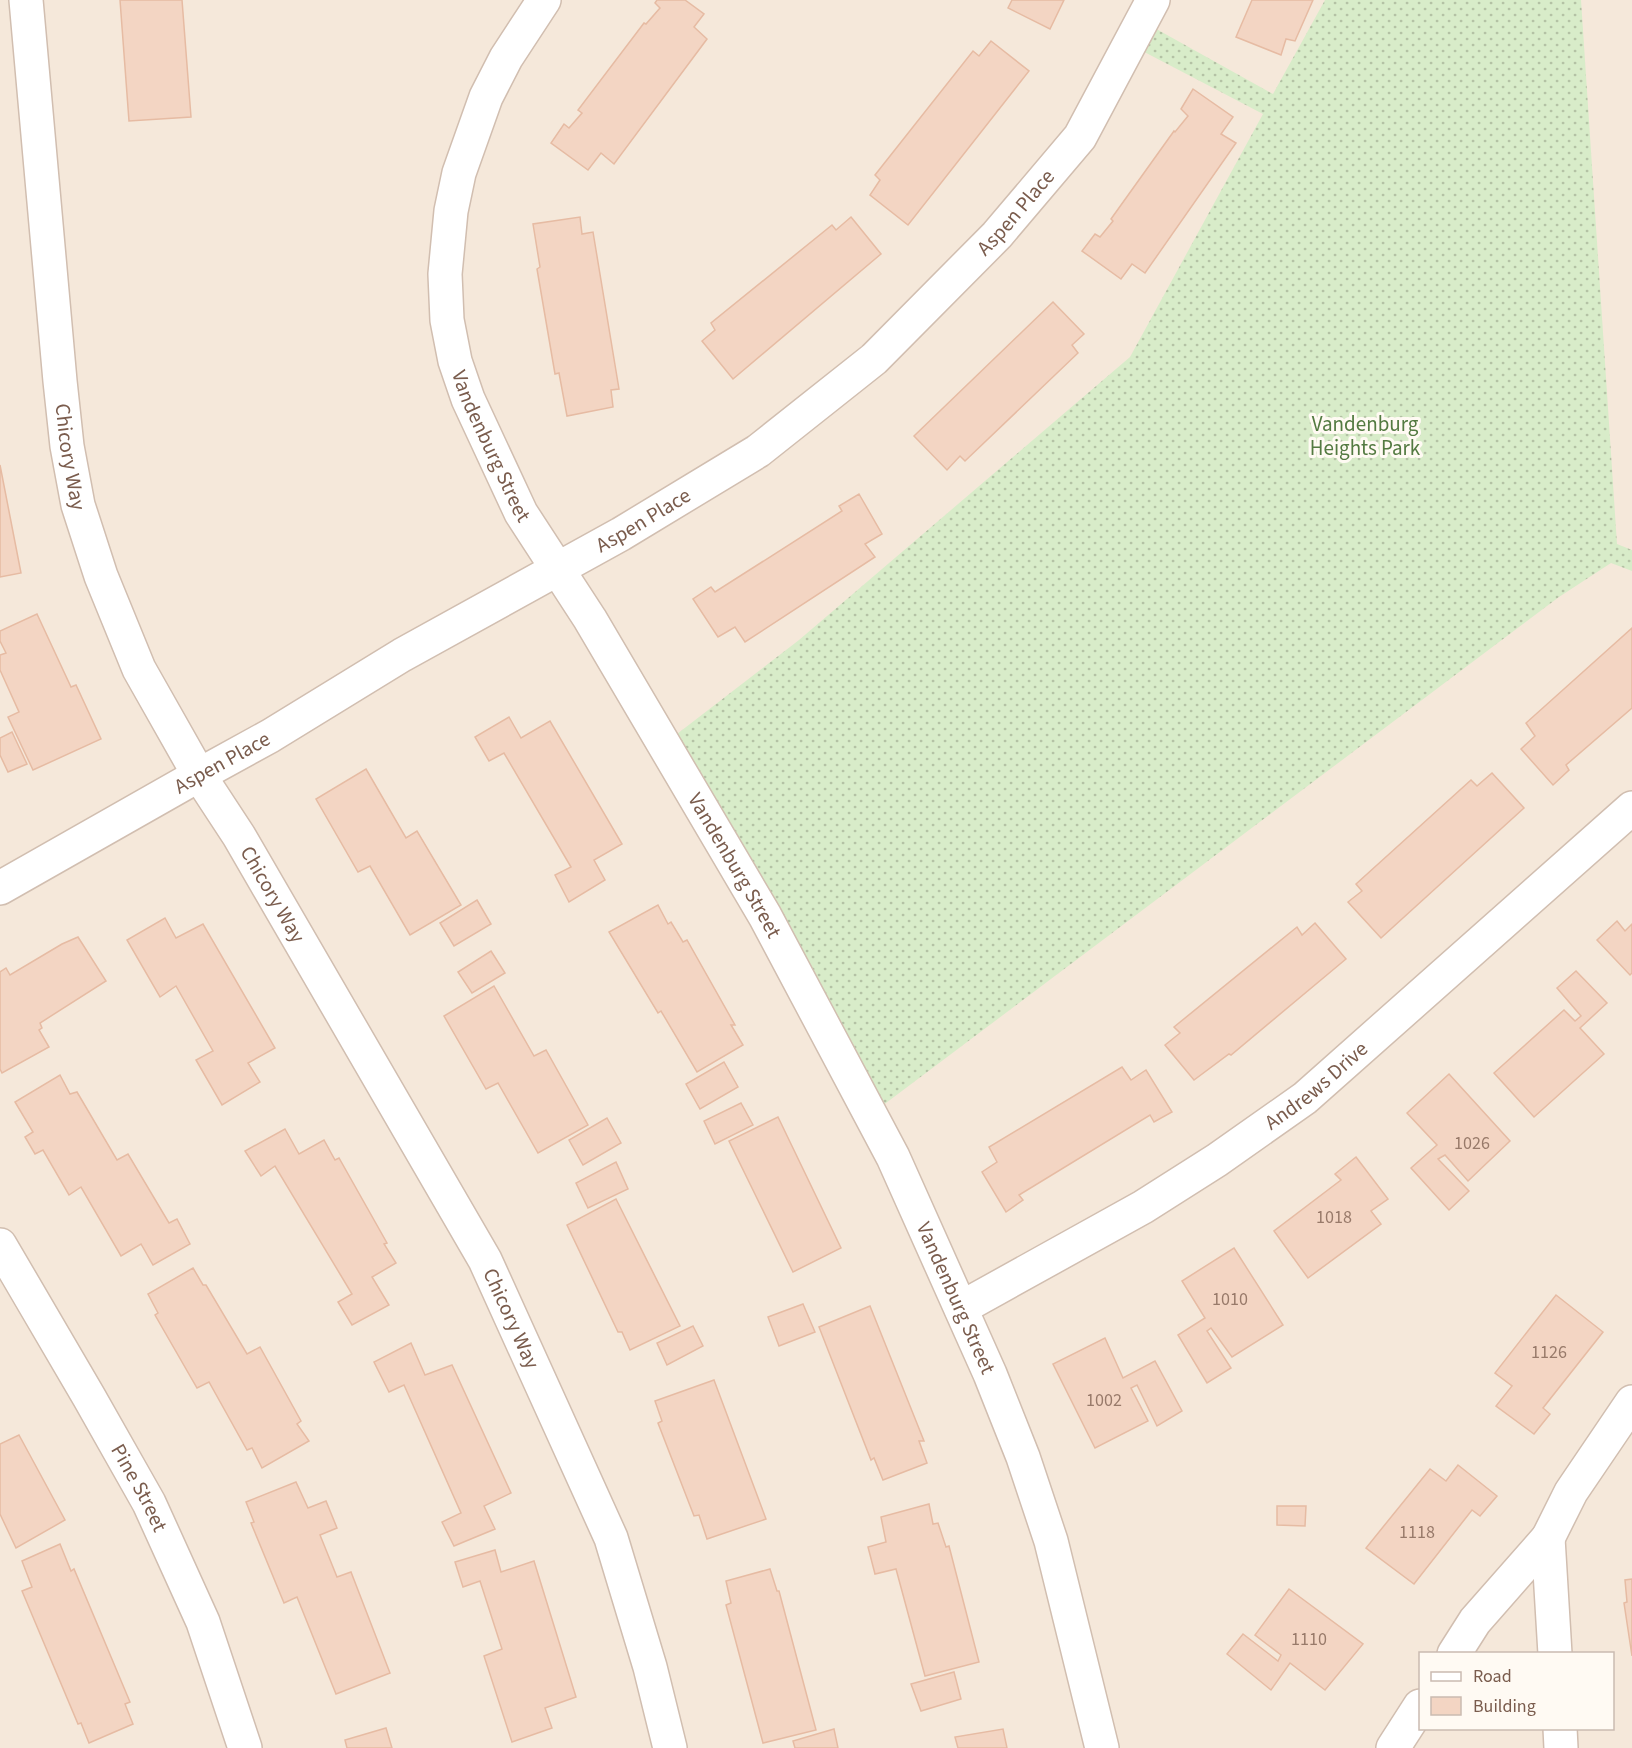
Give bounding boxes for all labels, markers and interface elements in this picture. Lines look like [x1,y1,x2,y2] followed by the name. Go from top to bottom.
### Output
[970,163,1062,262] street label: Aspen Place
[444,366,538,528] street label: Vandenburg Street
[48,402,94,513] street label: Chicory Way
[1310,409,1421,463] park label: Vandenburg Heights Park
[590,480,696,560] street label: Aspen Place
[168,724,276,801] street label: Aspen Place
[681,787,789,943] street label: Vandenburg Street
[233,840,313,948] street label: Chicory Way
[1258,1034,1374,1137] street label: Andrews Drive
[1454,1131,1490,1156] house number: 1026
[1316,1205,1352,1230] house number: 1018
[909,1217,1003,1379] street label: Vandenburg Street
[476,1263,547,1374] street label: Chicory Way
[1212,1287,1248,1312] house number: 1010
[1531,1340,1567,1365] house number: 1126
[1086,1388,1122,1413] house number: 1002
[104,1438,175,1536] street label: Pine Street
[1399,1520,1435,1545] house number: 1118
[1291,1627,1327,1652] house number: 1110
[1419,1652,1614,1730] legend
[1473,1664,1512,1689] text: Road
[1473,1694,1536,1719] text: Building

